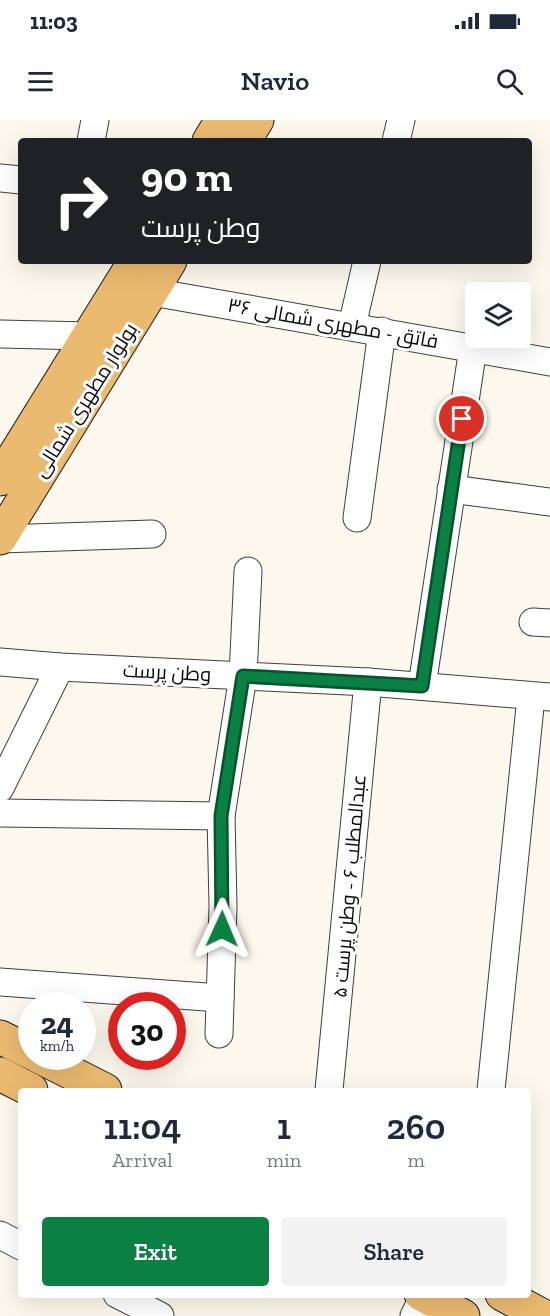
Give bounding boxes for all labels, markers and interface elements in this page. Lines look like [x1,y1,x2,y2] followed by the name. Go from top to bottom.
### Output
[30,8,78,35] text: 11:03
[24,65,57,98] icon: menu
[241,65,309,97] text: Navio
[493,65,526,98] icon: search
[141,151,232,202] text: 90 m
[42,162,120,240] icon: right
[141,212,260,244] text: وطن پرست
[465,282,531,348] map controls
[465,282,531,348] button: layers
[226,293,440,354] street label: فاتق - مطهری شمالی ۳۶
[28,318,143,482] street label: بولوار مطهری شمالی
[436,393,487,444] pin
[445,402,478,435] icon: arrive
[122,658,212,687] street label: وطن پرست
[327,773,372,999] street label: عبدالمطلب ۶ - وطن پرست ۵
[190,897,254,961] position arrow
[108,992,186,1070] speed limit sign: 30
[40,1006,74,1042] text: 24
[40,1037,74,1055] text: km/h
[103,1105,181,1148] text: 11:04
[277,1105,291,1148] text: 1
[387,1105,446,1148] text: 260
[112,1148,173,1172] text: Arrival
[267,1148,301,1172] text: min
[407,1148,425,1172] text: m
[42,1217,269,1286] button: Exit
[281,1217,507,1286] button: Share

